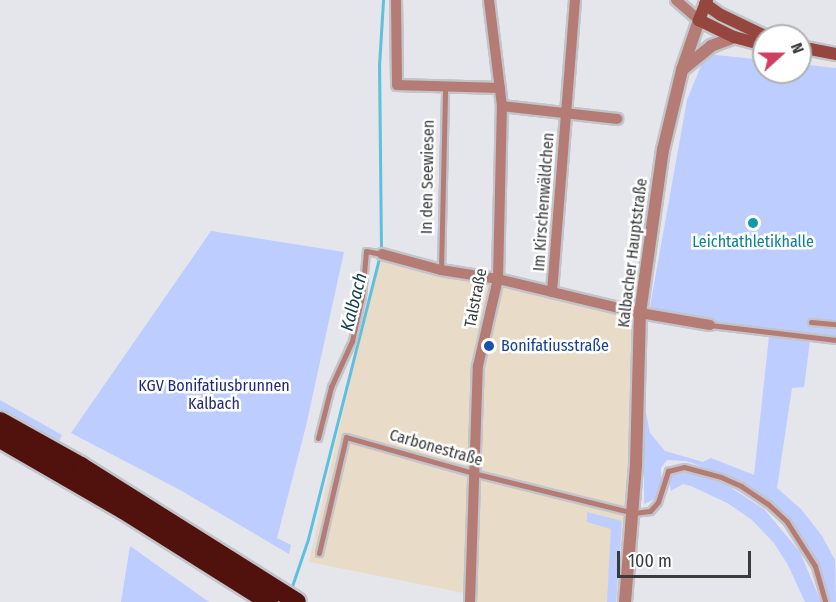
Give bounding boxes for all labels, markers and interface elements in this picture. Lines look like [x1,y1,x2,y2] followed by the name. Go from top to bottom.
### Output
[752,24,812,84] north arrow
[787,40,808,56] text: N
[417,120,439,234] street label: In den Seewiesen
[530,132,558,272] street label: Im Kirschenwäldchen
[614,177,652,329] street label: Kalbacher Hauptstraße
[746,216,760,230] marker: Leichtathletikhalle
[692,232,814,252] place label: Leichtathletikhalle
[461,267,491,329] street label: Talstraße
[336,271,372,333] water label: Kalbach
[501,336,609,356] place label: Bonifatiusstraße
[482,339,496,353] marker: Bonifatiusstraße
[138,376,290,414] park label: KGV Bonifatiusbrunnen Kalbach
[387,426,485,470] street label: Carbonestraße
[620,539,754,577] scale bar
[628,550,672,572] text: 100 m

